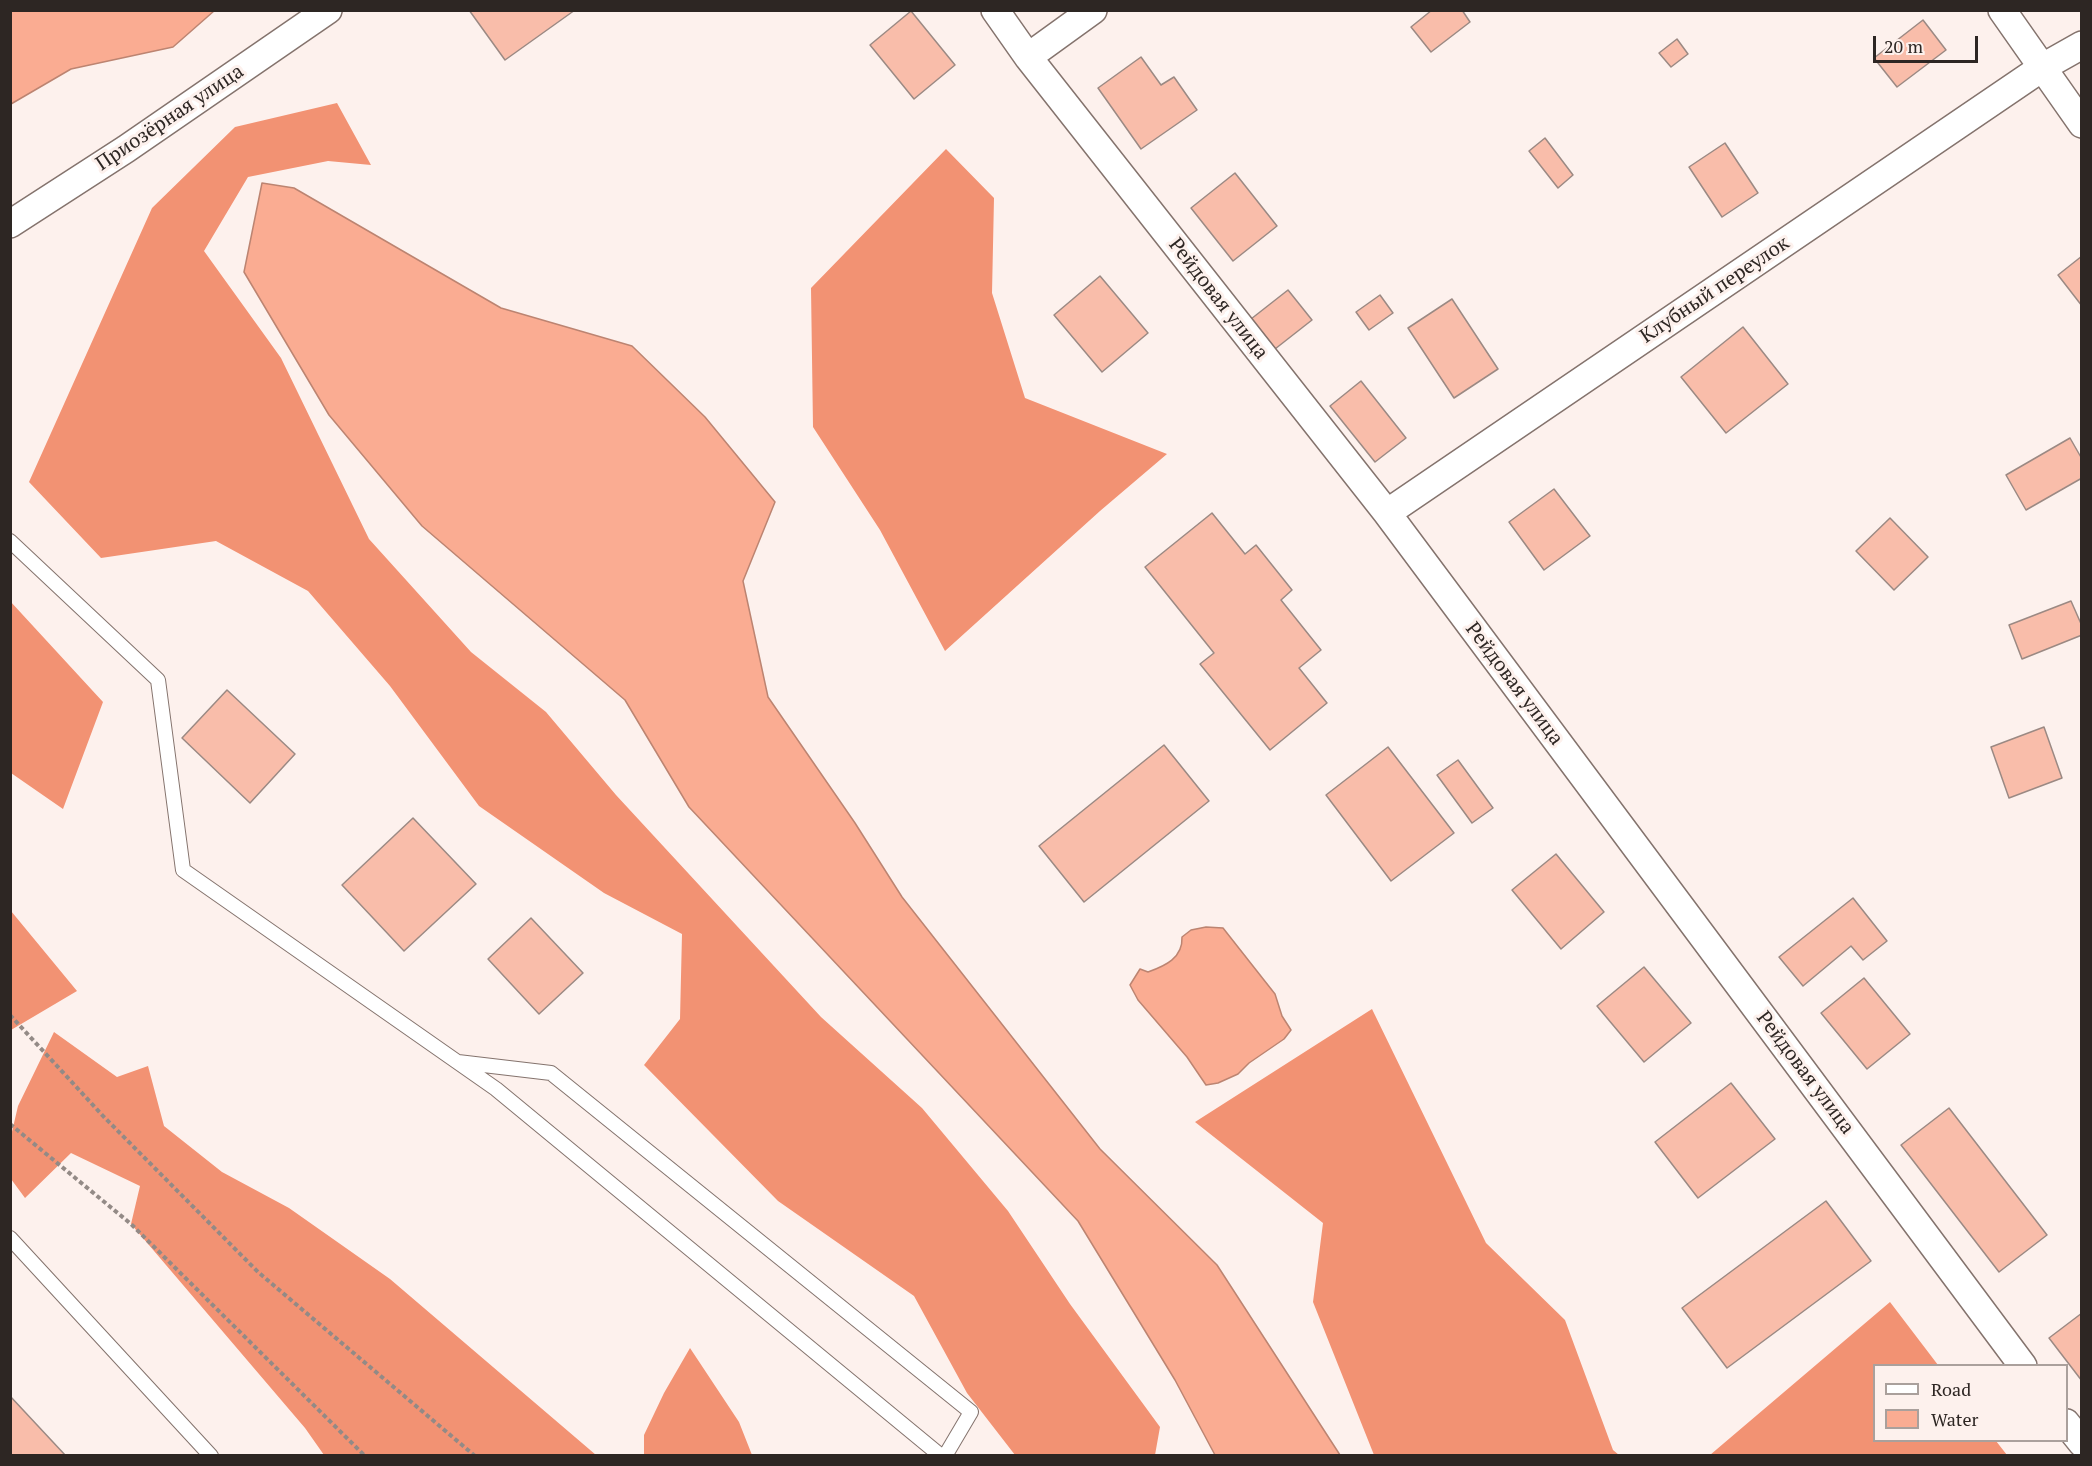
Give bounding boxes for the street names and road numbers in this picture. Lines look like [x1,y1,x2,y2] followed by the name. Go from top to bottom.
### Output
[92,60,248,176] street label: Приозёрная улица
[1636,231,1794,349] street label: Клубный переулок
[1163,234,1273,364] street label: Рейдовая улица
[1460,618,1568,750] street label: Рейдовая улица
[1751,1007,1859,1139] street label: Рейдовая улица

